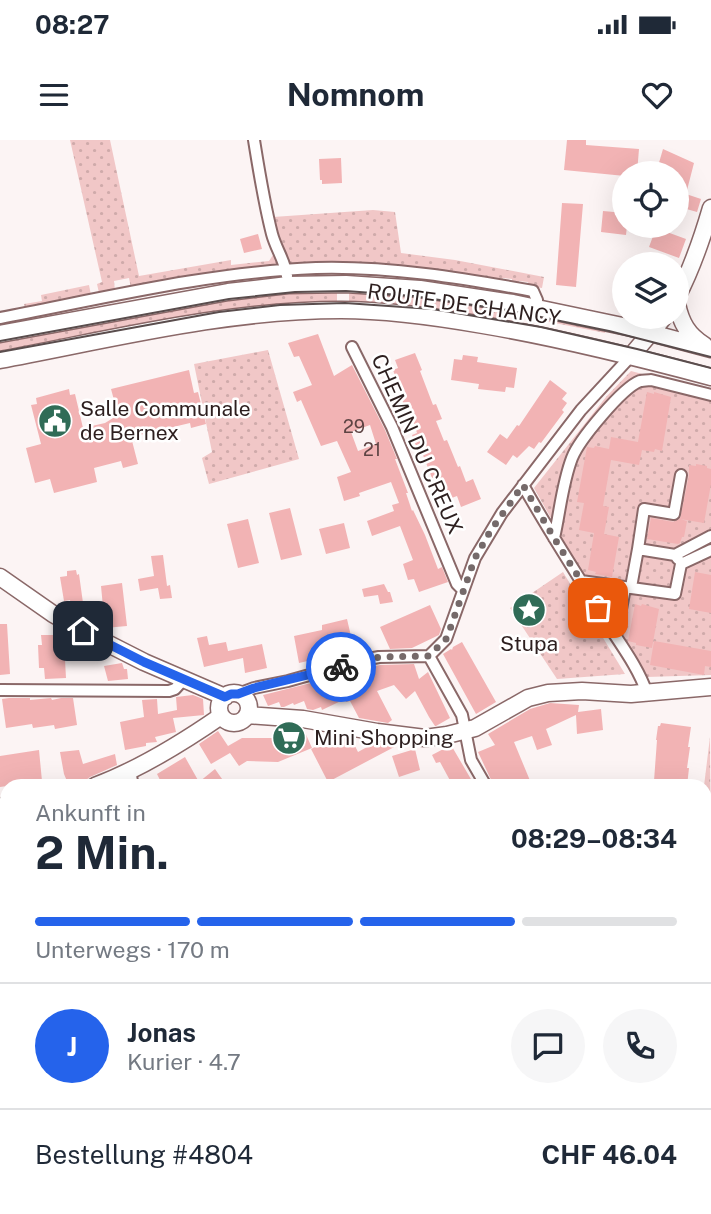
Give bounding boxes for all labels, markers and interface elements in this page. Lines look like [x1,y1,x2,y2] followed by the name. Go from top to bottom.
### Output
[35,9,109,40] text: 08:27
[35,76,73,114] icon: menu
[287,76,424,113] text: Nomnom
[638,76,676,114] icon: heart
[612,161,689,329] map controls
[612,161,689,238] button: locate
[612,252,689,329] button: layers
[366,279,563,330] street label: ROUTE DE CHANCY
[366,350,468,538] street label: CHEMIN DU CREUX
[80,396,251,445] place label: Salle Communale de Bernex
[36,402,74,440] public building icon: Salle Communale de Bernex
[343,416,365,437] house number: 29
[363,439,381,460] house number: 21
[568,578,628,638] pin
[579,589,617,627] icon: bag
[510,591,548,629] place icon: Stupa
[53,601,113,661] pin
[64,612,102,650] icon: home
[500,631,558,656] place label: Stupa
[306,632,376,702] courier
[322,648,360,686] icon: bike
[270,719,308,757] supermarket icon: Mini Shopping
[314,725,454,750] place label: Mini Shopping
[35,799,146,826] text: Ankunft in
[511,823,677,854] text: 08:29–08:34
[35,825,169,879] text: 2 Min.
[35,936,230,963] text: Unterwegs · 170 m
[511,1009,585,1083] button: chat
[603,1009,677,1083] button: phone
[127,1017,196,1048] text: Jonas
[67,1031,77,1062] text: J
[127,1048,241,1075] text: Kurier · 4.7
[35,1139,253,1170] text: Bestellung #4804
[542,1139,677,1170] text: CHF 46.04

